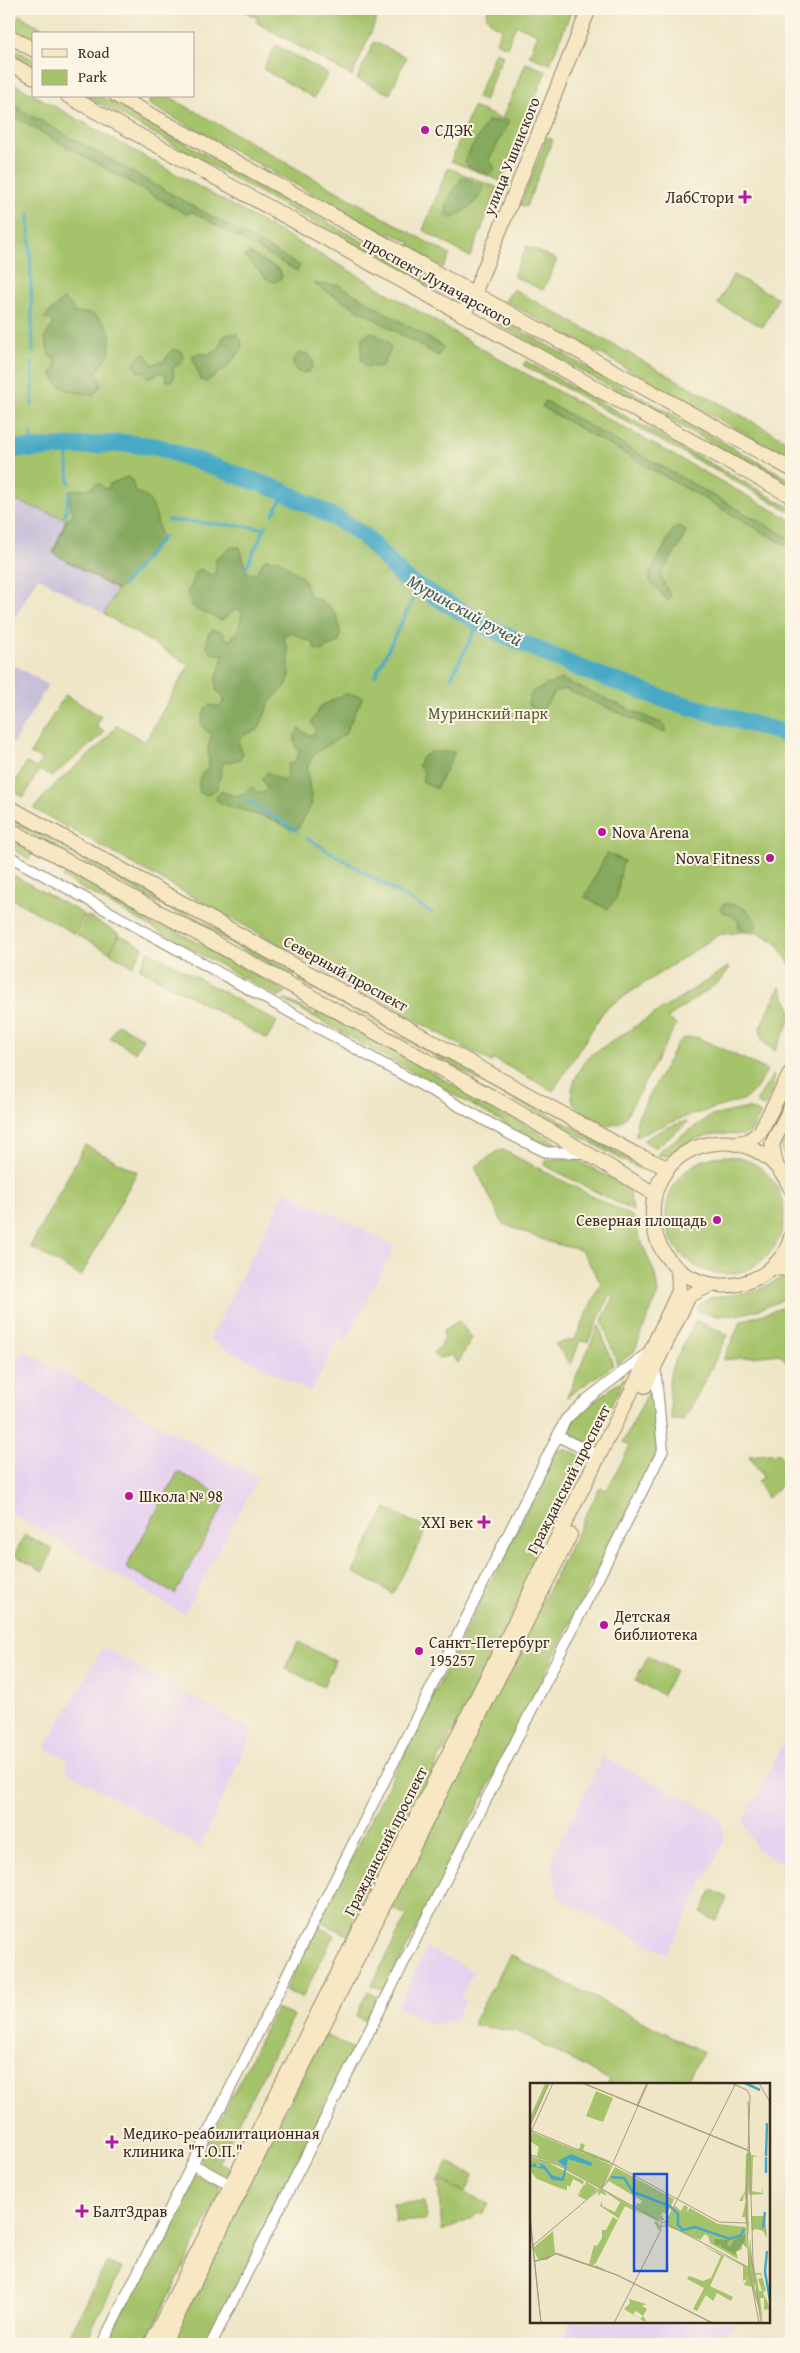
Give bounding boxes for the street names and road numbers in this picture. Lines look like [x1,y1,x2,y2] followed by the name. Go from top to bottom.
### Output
[476,93,546,220] street label: улица Ушинского
[359,230,517,332] street label: проспект Луначарского
[279,929,413,1017] street label: Северный проспект
[520,1400,616,1558] street label: Гражданский проспект
[337,1762,433,1920] street label: Гражданский проспект

